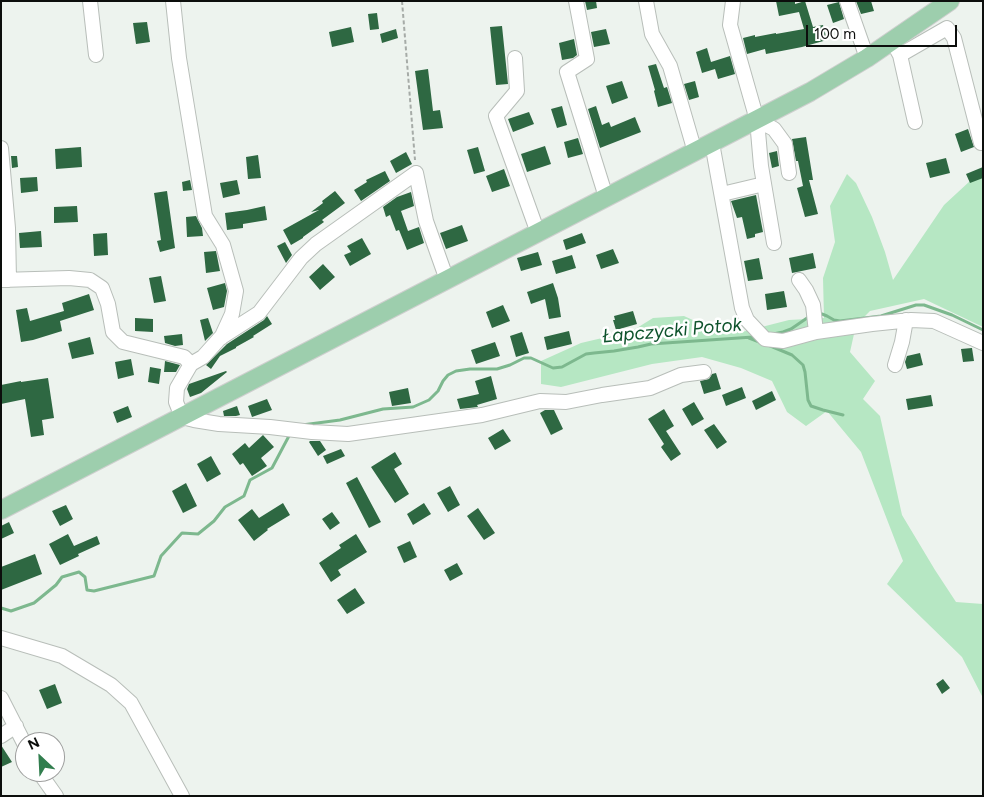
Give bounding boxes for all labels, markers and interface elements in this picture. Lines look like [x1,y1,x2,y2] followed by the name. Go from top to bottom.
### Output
[809,15,960,47] scale bar
[814,25,856,43] text: 100 m
[601,314,743,348] water label: Łapczycki Potok
[15,732,65,782] north arrow
[25,734,42,754] text: N

